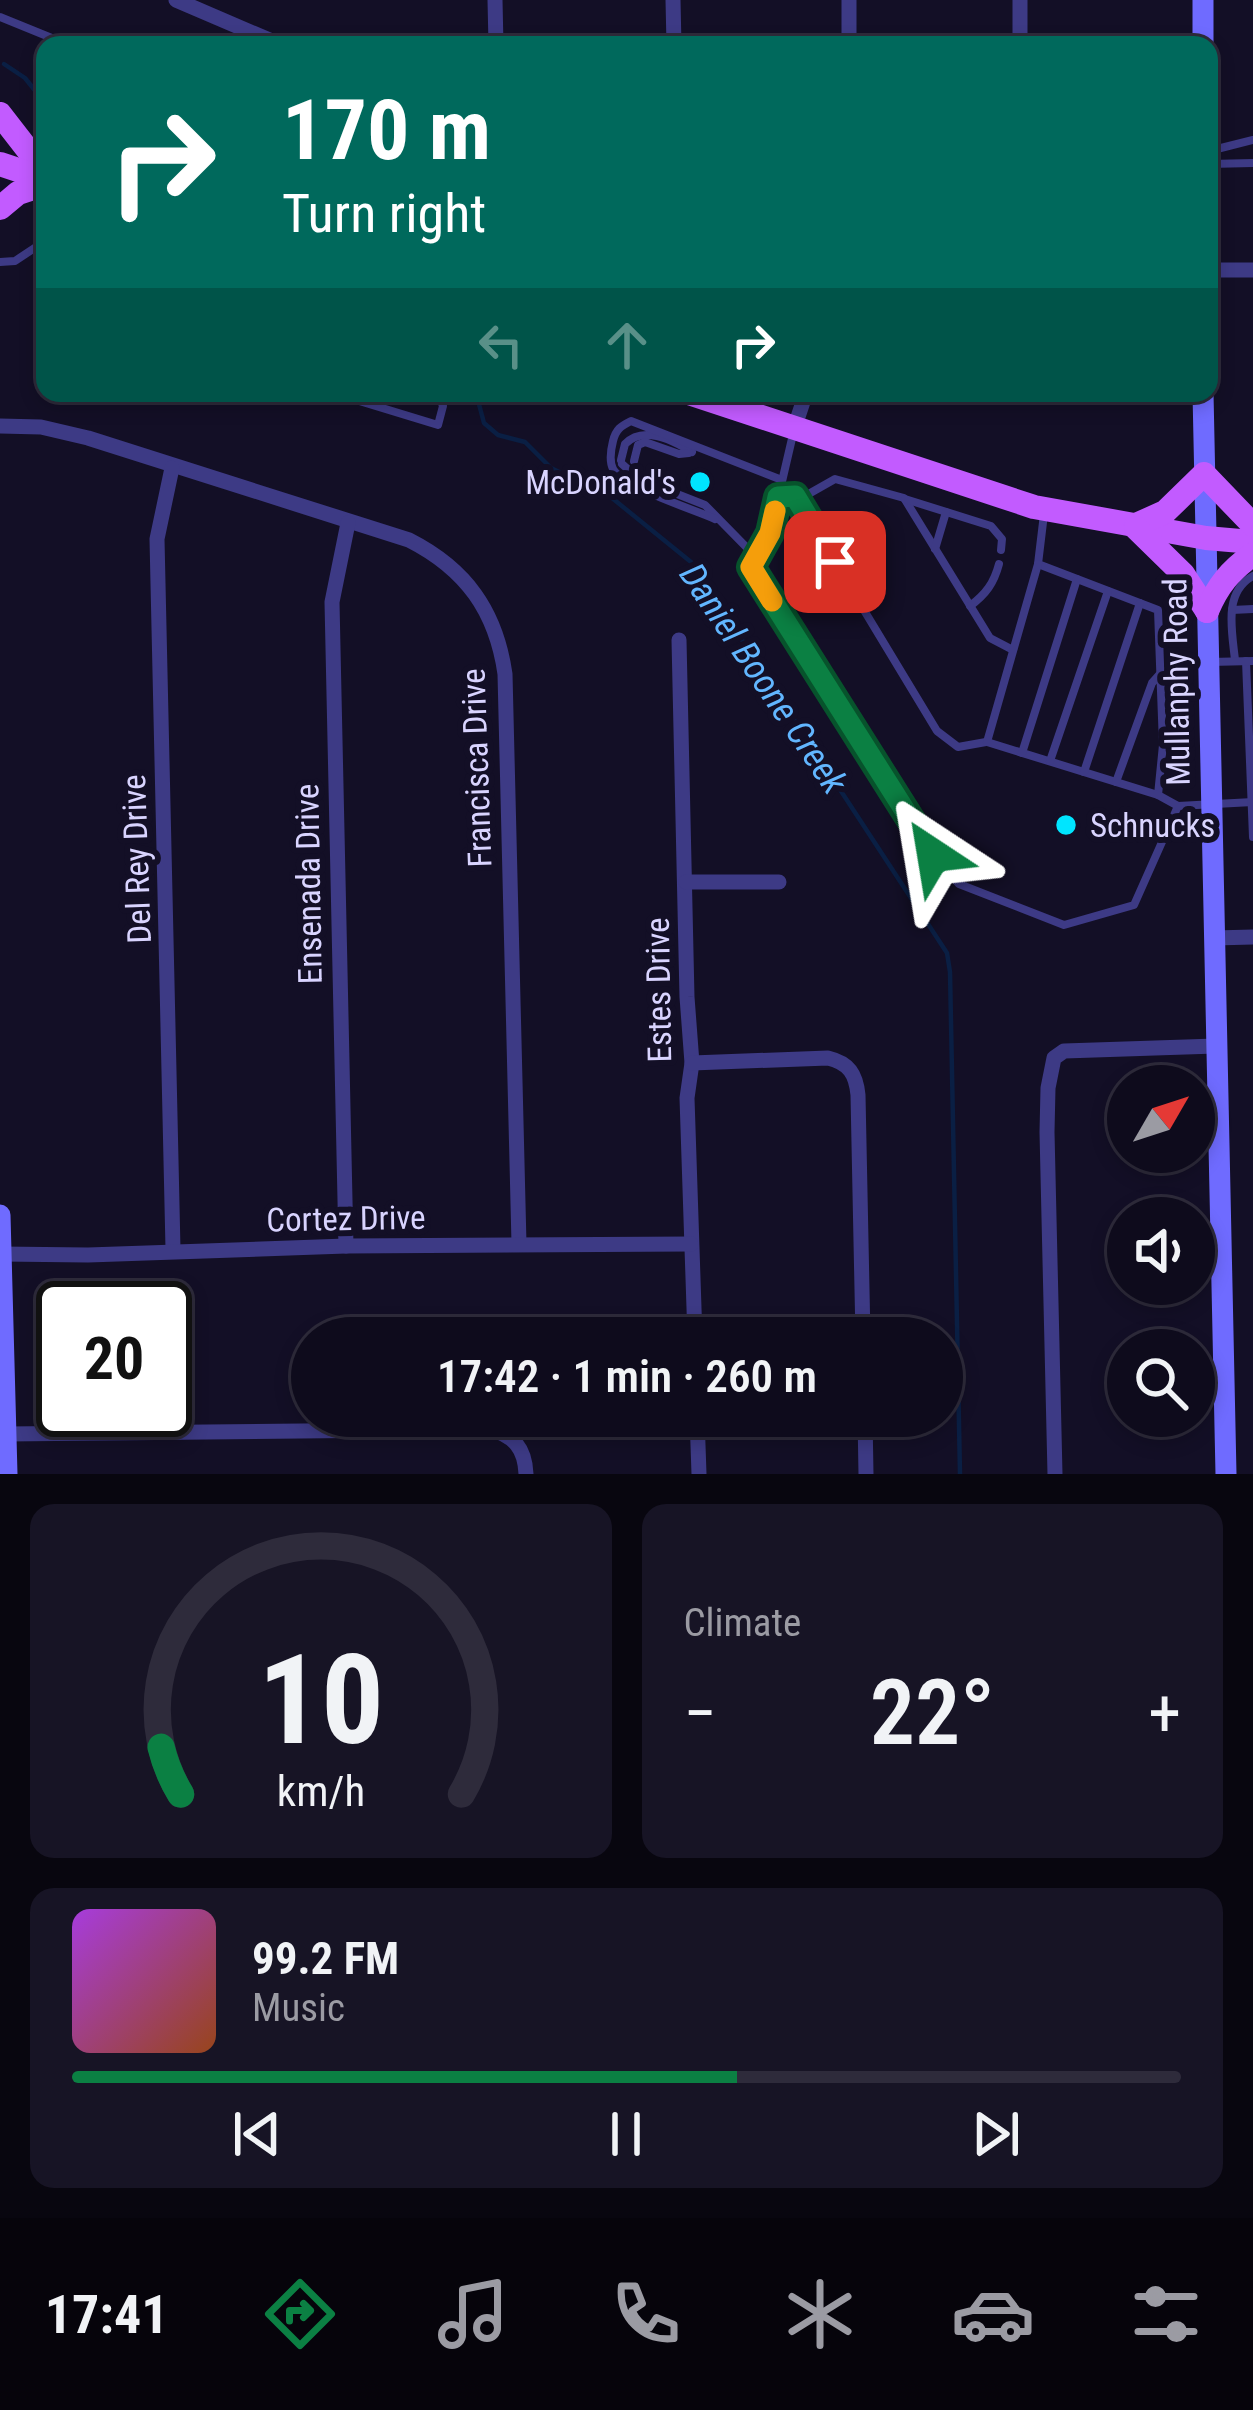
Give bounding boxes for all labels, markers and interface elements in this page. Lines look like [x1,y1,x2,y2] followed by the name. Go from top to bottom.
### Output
[282,81,491,180] text: 170 m
[84,84,240,240] icon: right
[282,182,486,245] text: Turn right
[468,312,534,378] icon: left
[594,312,660,378] icon: ahead
[720,312,786,378] icon: right
[525,463,676,502] place label: McDonald's
[687,469,713,495] marker: McDonald's
[784,511,886,613] pin
[802,529,868,595] icon: arrive
[671,556,856,803] water label: Daniel Boone Creek
[1155,578,1198,786] street label: Mullanphy Road
[454,668,499,868] street label: Francisca Drive
[114,774,159,944] street label: Del Rey Drive
[287,784,330,984] street label: Ensenada Drive
[870,792,996,918] position arrow
[1090,806,1215,845] place label: Schnucks
[1053,812,1079,838] marker: Schnucks
[638,917,679,1063] street label: Estes Drive
[1107,1065,1215,1173] north arrow
[1107,1065,1215,1437] map controls
[1107,1197,1215,1305] button: sound
[266,1198,426,1239] street label: Cortez Drive
[36,1281,192,1437] speed limit sign: 20
[1107,1329,1215,1437] button: search
[437,1350,817,1403] text: 17:42 · 1 min · 260 m
[684,1600,801,1646] text: Climate
[258,1627,384,1773] text: 10
[870,1661,995,1766] text: 22°
[684,1675,717,1752] text: −
[1148,1675,1181,1752] text: +
[277,1766,365,1816] text: km/h
[252,1932,399,1985] text: 99.2 FM
[252,1985,345,2031] text: Music
[224,2101,290,2167] icon: previous
[593,2101,659,2167] icon: pause
[963,2101,1029,2167] icon: next
[258,2272,342,2356] icon: directions
[431,2272,515,2356] icon: music
[604,2272,688,2356] icon: phone
[778,2272,862,2356] icon: climate
[951,2272,1035,2356] icon: car
[1124,2272,1208,2356] icon: filters
[45,2283,169,2346] text: 17:41

